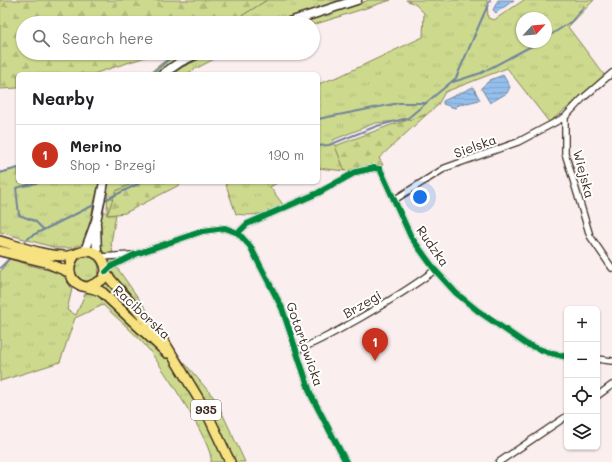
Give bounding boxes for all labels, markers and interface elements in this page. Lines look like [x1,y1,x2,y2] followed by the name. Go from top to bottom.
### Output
[516,12,552,48] north arrow
[16,16,320,60] search box
[30,27,52,49] icon: search
[62,28,153,48] text: Search here
[32,87,94,109] text: Nearby
[451,130,498,161] street label: Sielska
[70,136,122,156] text: Merino
[42,146,48,163] text: 1
[268,146,304,163] text: 190 m
[570,148,599,200] street label: Wiejska
[70,156,156,173] text: Shop · Brzegi
[410,187,430,207] your location
[413,222,454,269] street label: Rudzka
[110,281,174,342] street label: Raciborska
[340,286,384,321] street label: Brzegi
[283,300,328,388] street label: Gotartowicka
[564,306,600,450] map controls
[564,306,600,342] button: +
[362,328,388,361] pin: 1
[564,342,600,378] button: −
[564,378,600,414] button: locate
[191,400,221,420] road number: 935
[564,414,600,450] button: layers

